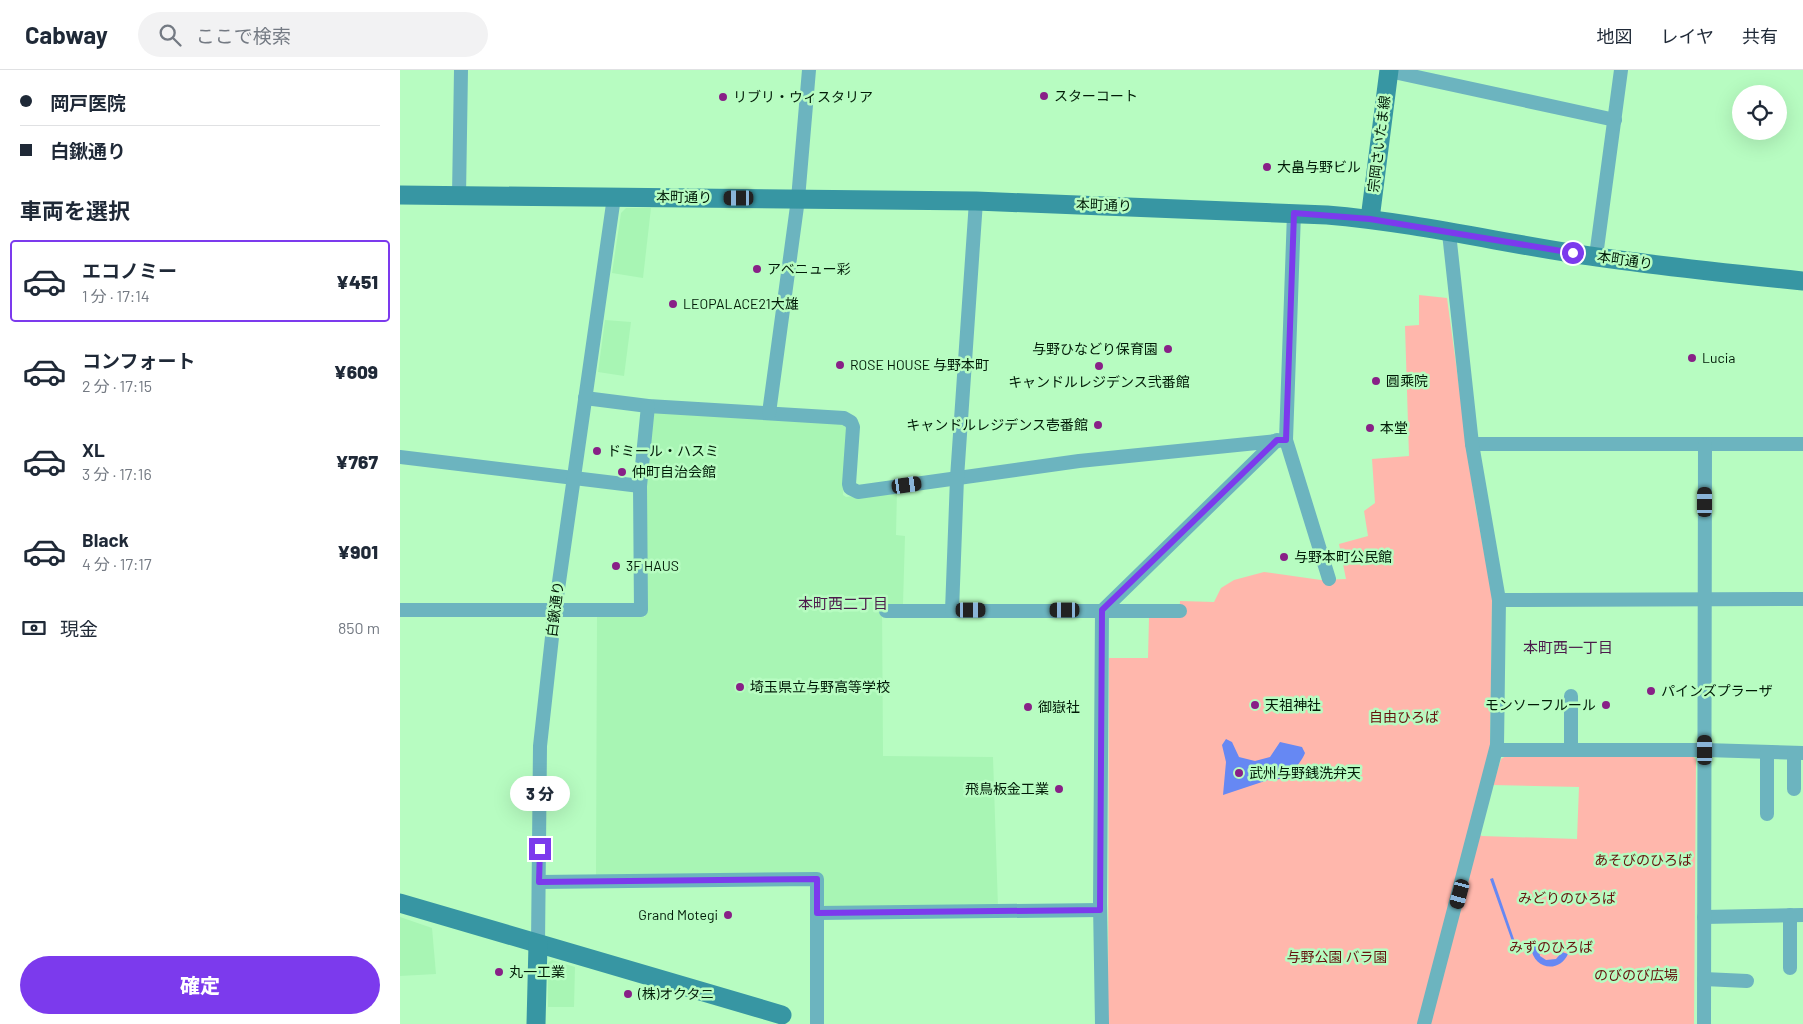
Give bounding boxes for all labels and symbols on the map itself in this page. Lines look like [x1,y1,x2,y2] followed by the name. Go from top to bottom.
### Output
[1054,87,1138,104] place label: スターコート
[733,88,873,105] place label: リブリ・ウィスタリア
[1038,90,1050,102] marker: スターコート
[717,91,729,103] marker: リブリ・ウィスタリア
[1364,94,1393,193] street label: 宗岡さいたま線
[1277,158,1361,175] place label: 大畠与野ビル
[1261,161,1273,173] marker: 大畠与野ビル
[656,188,712,205] street label: 本町通り
[724,191,754,206] car
[1076,195,1132,214] street label: 本町通り
[1562,242,1584,264] route start
[1596,247,1654,272] street label: 本町通り
[767,260,851,277] place label: アベニュー彩
[751,263,763,275] marker: アベニュー彩
[683,295,799,312] place label: LEOPALACE21大雄
[667,298,679,310] marker: LEOPALACE21大雄
[1032,340,1158,357] place label: 与野ひなどり保育園
[1162,343,1174,355] marker: 与野ひなどり保育園
[1702,349,1735,366] place label: Lucia
[1686,352,1698,364] marker: Lucia
[850,356,989,373] place label: ROSE HOUSE 与野本町
[834,359,846,371] marker: ROSE HOUSE 与野本町
[1093,360,1105,372] marker: キャンドルレジデンス弐番館
[1386,372,1428,389] place label: 圓乘院
[1008,373,1190,390] place label: キャンドルレジデンス弐番館
[1370,375,1382,387] marker: 圓乘院
[906,416,1088,433] place label: キャンドルレジデンス壱番館
[1092,419,1104,431] marker: キャンドルレジデンス壱番館
[1380,419,1408,436] place label: 本堂
[1364,422,1376,434] marker: 本堂
[607,442,719,459] place label: ドミール・ハスミ
[591,445,603,457] marker: ドミール・ハスミ
[632,463,716,480] place label: 仲町自治会館
[616,466,628,478] marker: 仲町自治会館
[891,475,922,495] car
[1697,487,1712,517] car
[1294,548,1392,565] place label: 与野本町公民館
[1278,551,1290,563] marker: 与野本町公民館
[626,557,679,574] place label: 3F HAUS
[610,560,622,572] marker: 3F HAUS
[543,580,566,638] street label: 白鍬通り
[798,594,888,612] district label: 本町西二丁目
[956,603,986,618] car
[1050,603,1080,618] car
[1523,638,1613,656] district label: 本町西一丁目
[750,678,890,695] place label: 埼玉県立与野高等学校
[734,681,746,693] marker: 埼玉県立与野高等学校
[1661,682,1772,699] place label: パインズプラーザ
[1645,685,1657,697] marker: パインズプラーザ
[1265,696,1321,713] place label: 天祖神社
[1485,696,1596,713] place label: モンソーフルール
[1038,698,1080,715] place label: 御嶽社
[1249,699,1261,711] marker: 天祖神社
[1600,699,1612,711] marker: モンソーフルール
[1022,701,1034,713] marker: 御嶽社
[1369,708,1439,725] park label: 自由ひろば
[1697,735,1712,765] car
[1249,764,1361,781] place label: 武州与野銭洗弁天
[1233,767,1245,779] marker: 武州与野銭洗弁天
[510,776,570,812] callout: 3 分
[965,780,1049,797] place label: 飛鳥板金工業
[1053,783,1065,795] marker: 飛鳥板金工業
[529,838,551,860] route end
[1594,851,1692,868] park label: あそびのひろば
[1448,878,1471,910] car
[1518,889,1616,906] park label: みどりのひろば
[638,906,718,923] place label: Grand Motegi
[722,909,734,921] marker: Grand Motegi
[1509,938,1593,955] park label: みずのひろば
[1287,948,1387,965] park label: 与野公園 バラ園
[509,963,565,980] place label: 丸一工業
[493,966,505,978] marker: 丸一工業
[1594,966,1678,983] park label: のびのび広場
[637,985,714,1002] place label: (株)オクタニ
[622,988,634,1000] marker: (株)オクタニ

